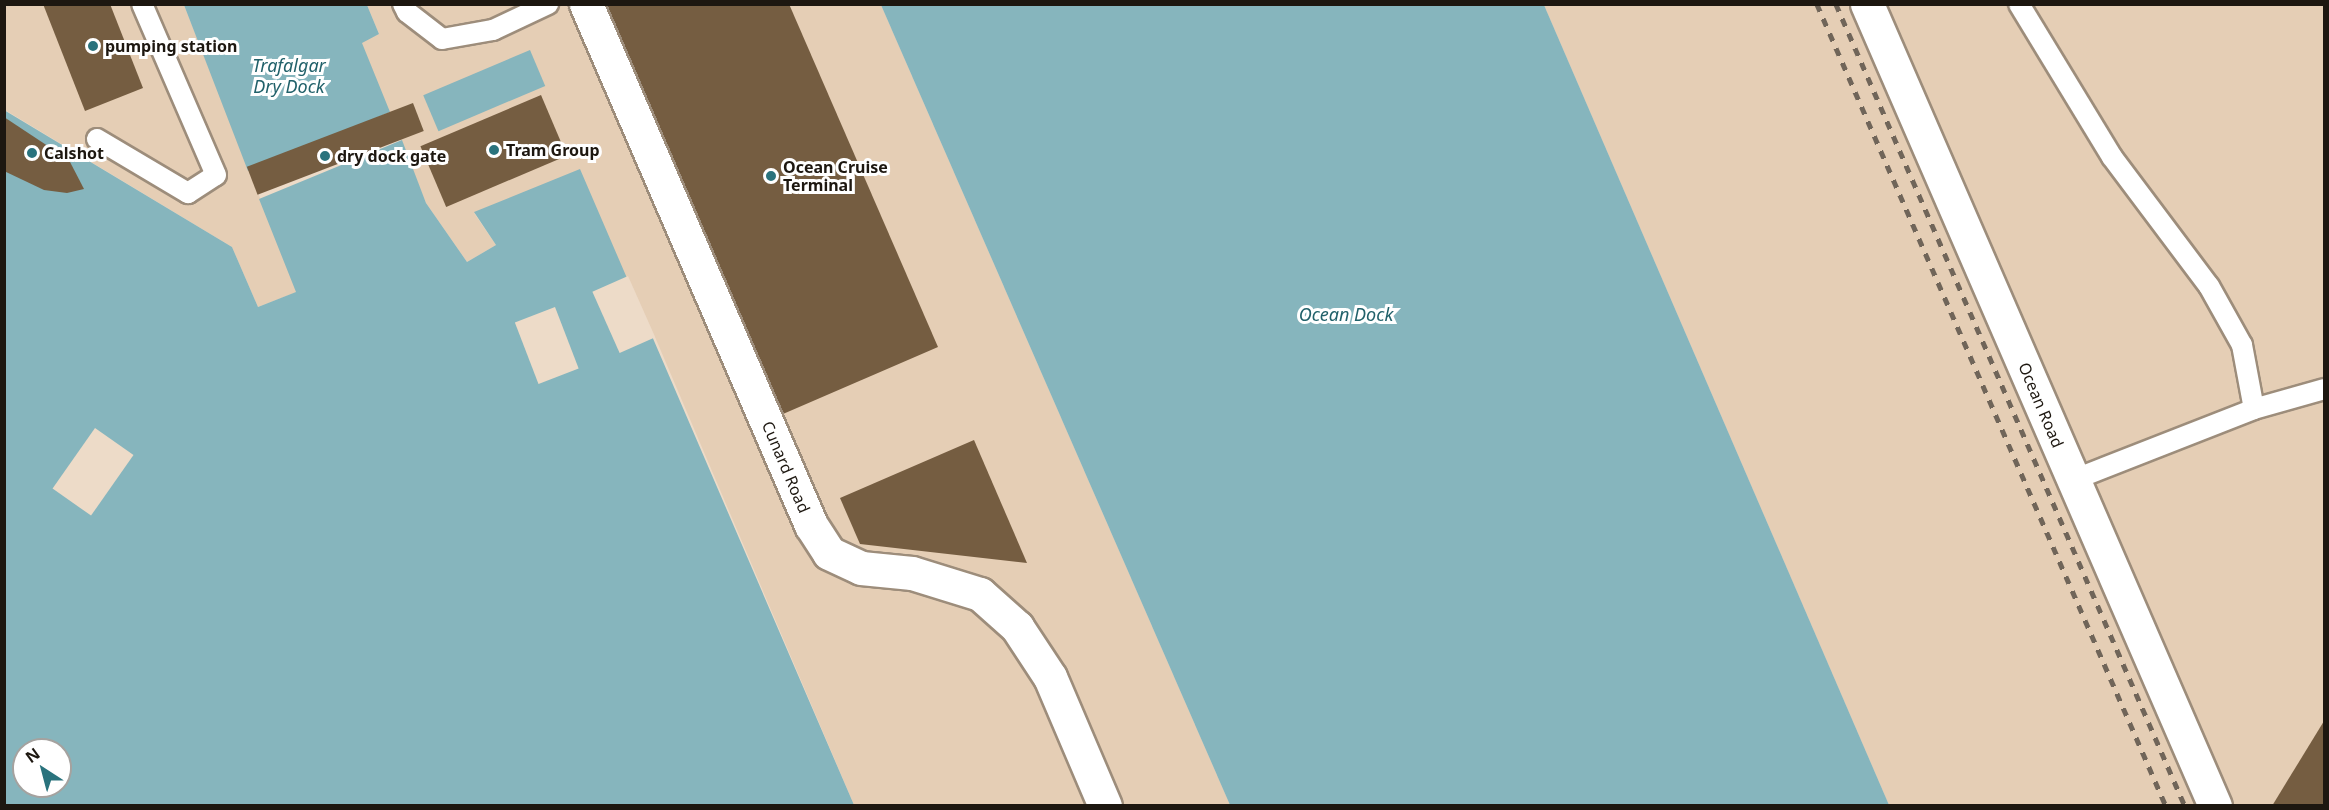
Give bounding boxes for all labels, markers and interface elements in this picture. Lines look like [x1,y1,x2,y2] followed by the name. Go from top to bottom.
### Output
[105,36,237,56] place label: pumping station
[86,39,100,53] marker: pumping station
[252,55,326,98] water label: Trafalgar Dry Dock
[506,140,600,160] place label: Tram Group
[44,143,104,163] place label: Calshot
[487,143,501,157] marker: Tram Group
[25,146,39,160] marker: Calshot
[337,146,446,166] place label: dry dock gate
[318,149,332,163] marker: dry dock gate
[783,157,888,195] place label: Ocean Cruise Terminal
[764,169,778,183] marker: Ocean Cruise Terminal
[1299,303,1393,325] water label: Ocean Dock
[2014,360,2068,450] street label: Ocean Road
[758,418,814,516] street label: Cunard Road
[12,738,72,798] north arrow
[21,742,44,768] text: N

